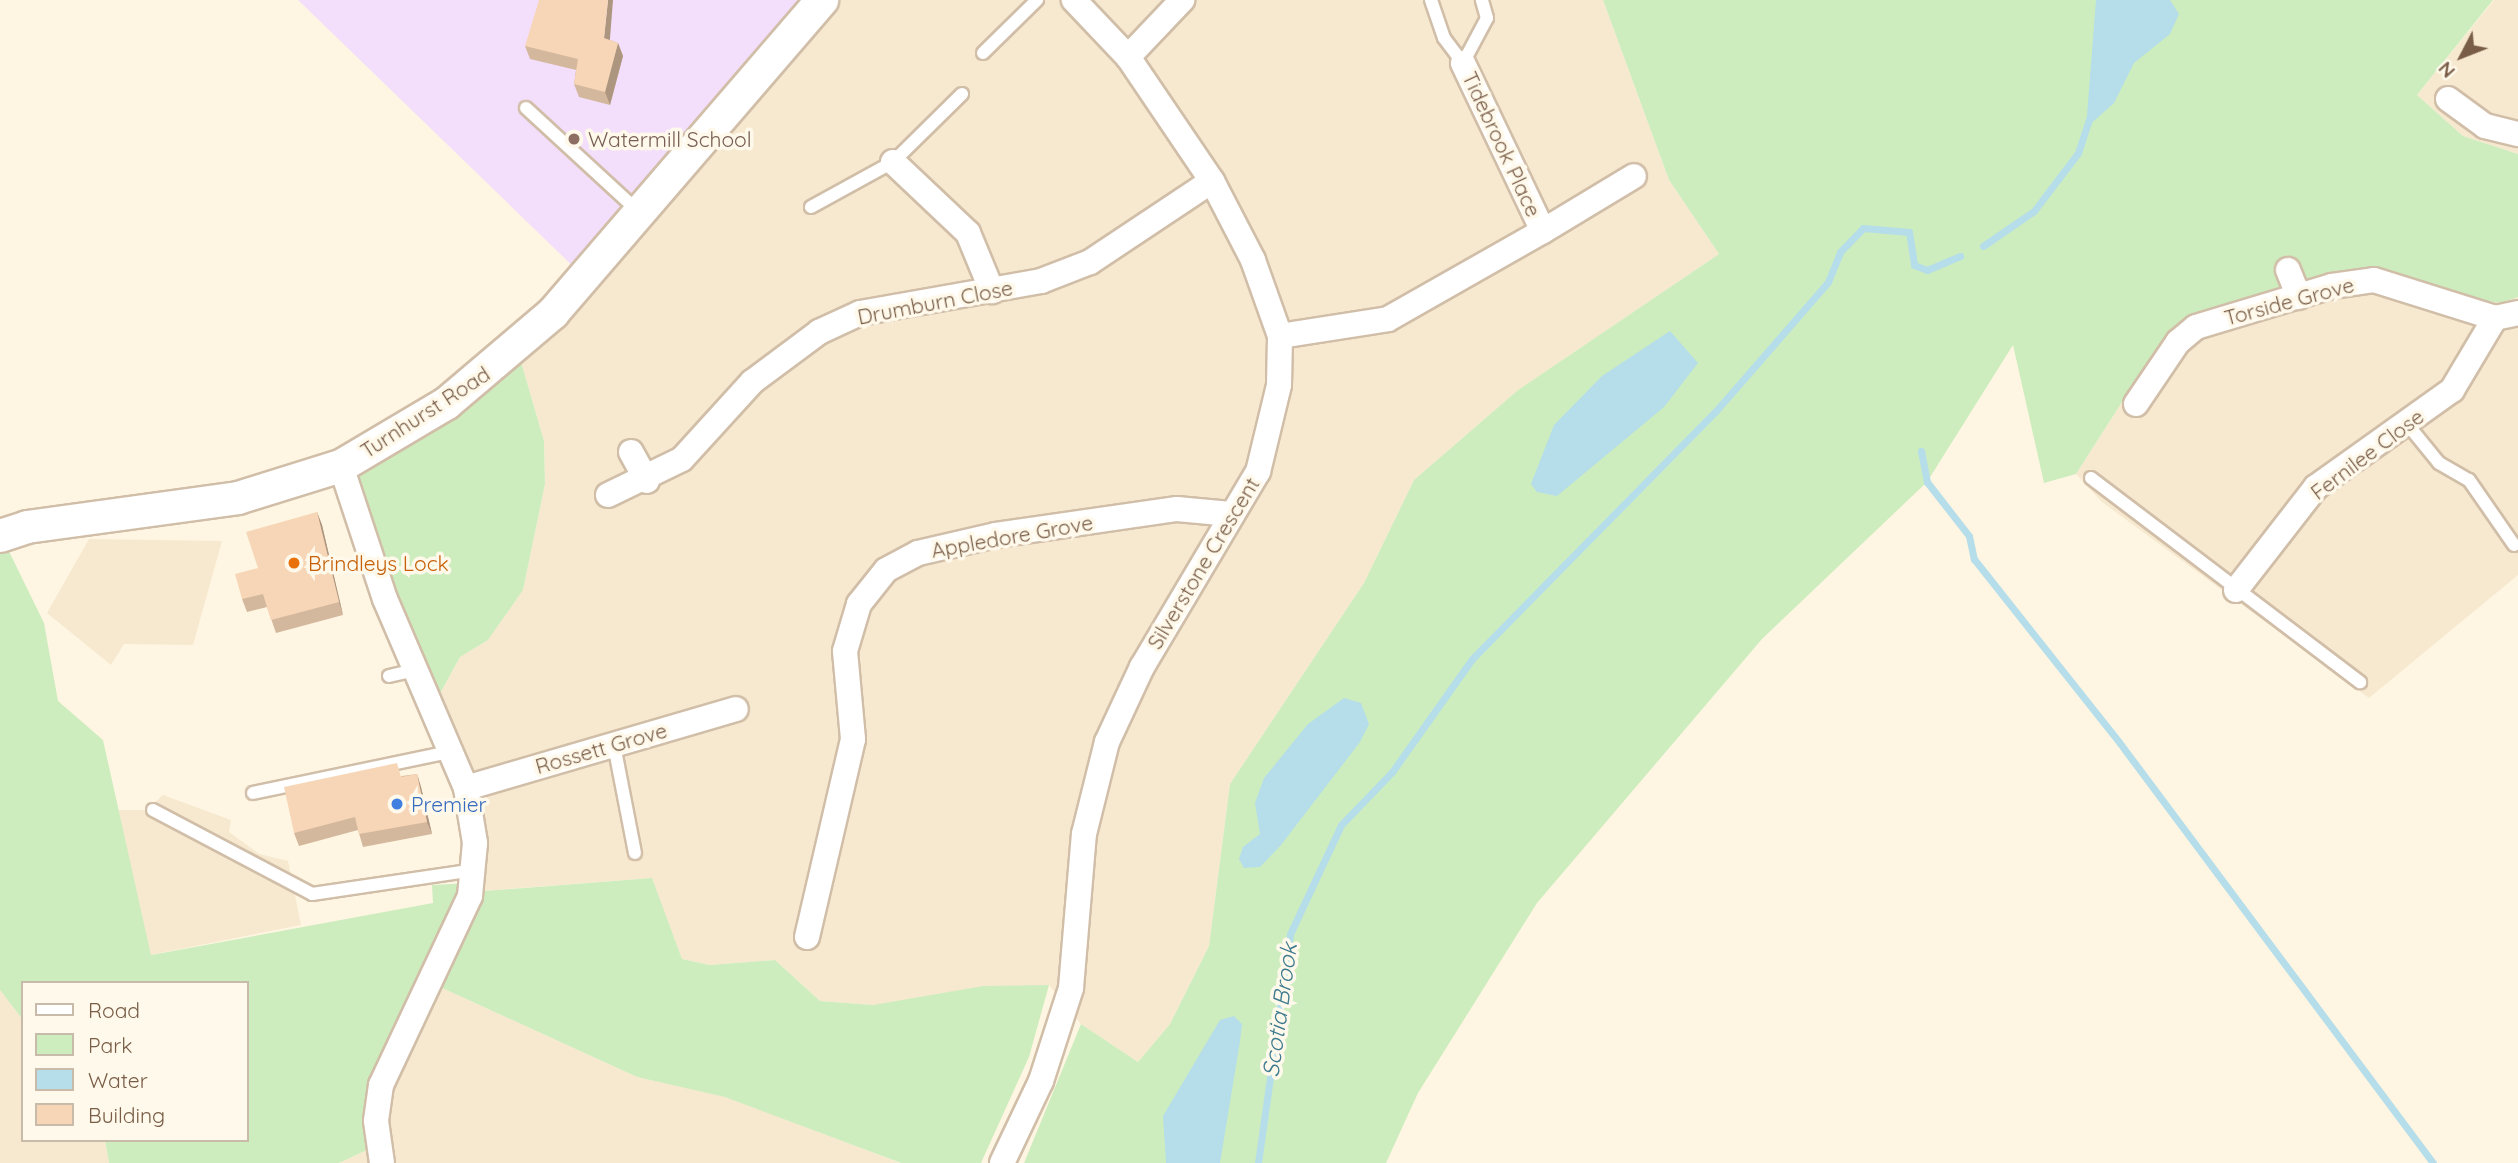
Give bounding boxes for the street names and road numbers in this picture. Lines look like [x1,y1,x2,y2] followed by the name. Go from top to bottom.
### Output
[1457,67,1547,221] street label: Tidebrook Place
[2221,272,2357,330] street label: Torside Grove
[855,275,1015,329] street label: Drumburn Close
[356,361,494,463] street label: Turnhurst Road
[2306,403,2428,505] street label: Fernilee Close
[1142,473,1264,653] street label: Silverstone Crescent
[929,509,1095,563] street label: Appledore Grove
[532,717,670,779] street label: Rossett Grove

